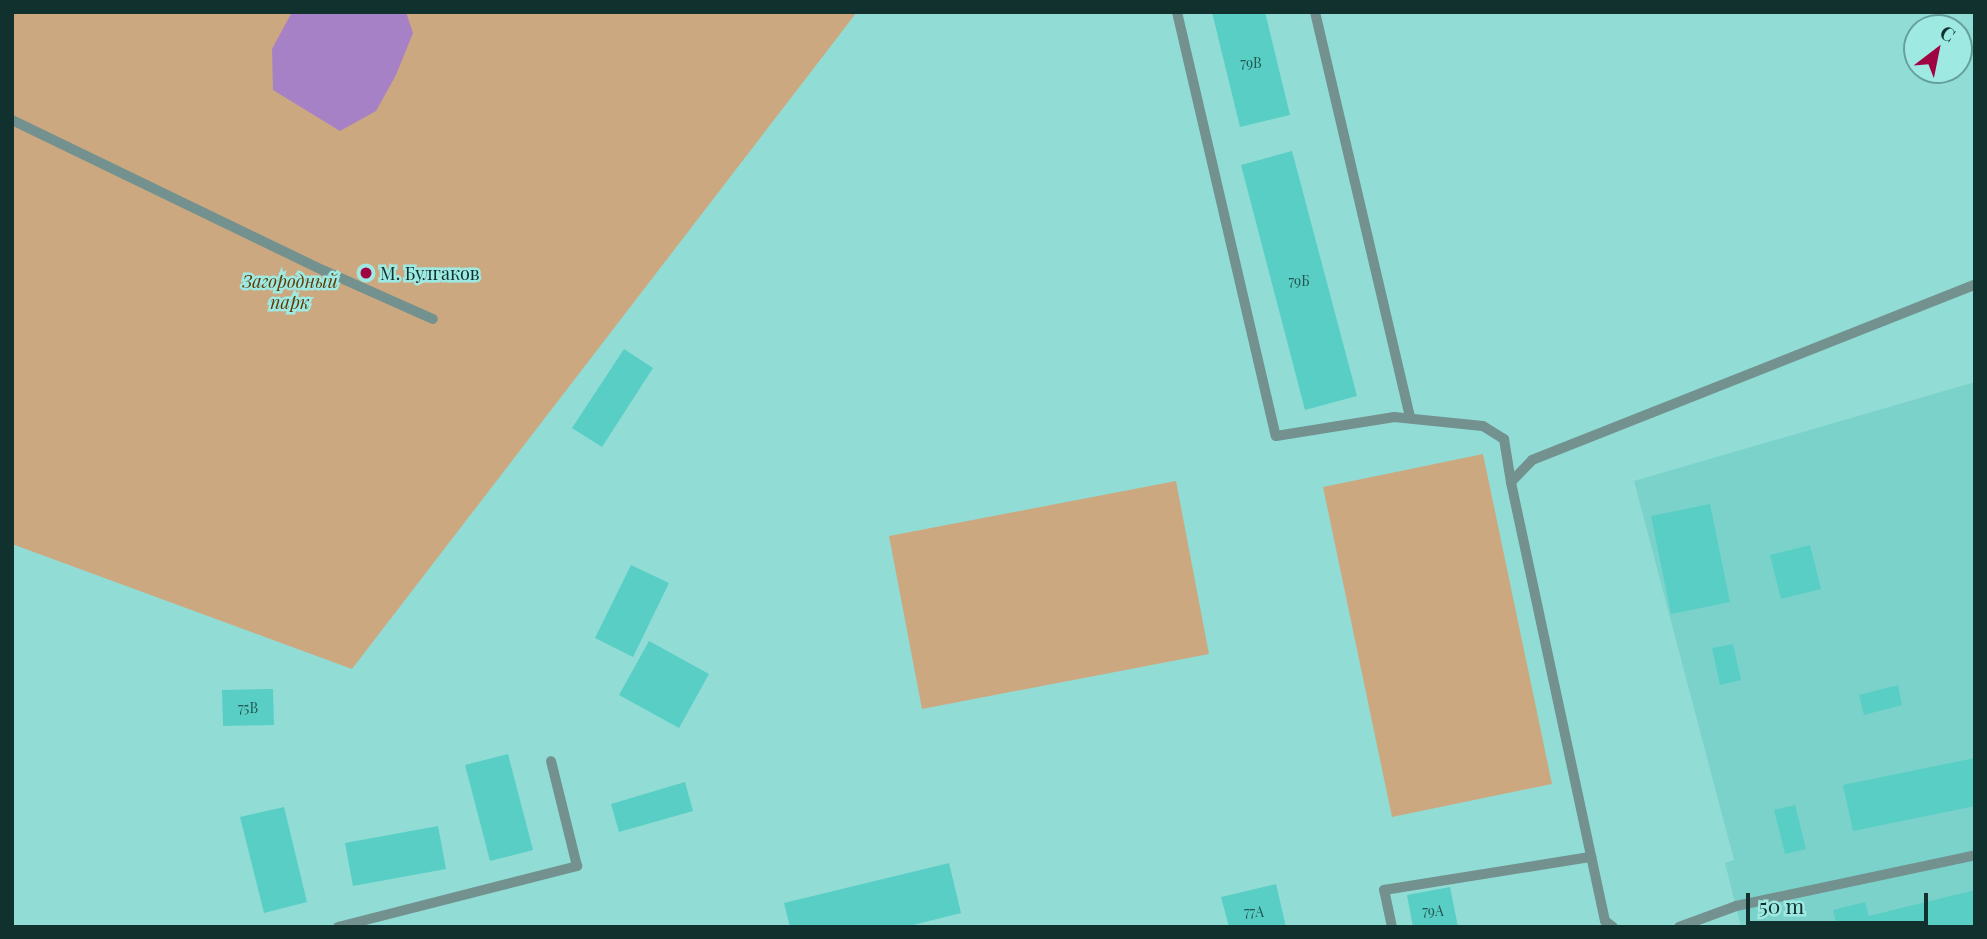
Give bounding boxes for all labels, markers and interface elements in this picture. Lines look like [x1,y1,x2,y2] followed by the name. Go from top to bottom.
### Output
[1903,14,1973,84] north arrow
[1935,18,1961,47] text: С
[1240,55,1262,71] house number: 79В
[380,262,480,284] place label: М. Булгаков
[358,265,374,281] marker: М. Булгаков
[242,271,338,314] park label: Загородный парк
[1288,273,1310,289] house number: 79Б
[238,700,258,716] house number: 75В
[1749,880,1931,924] scale bar
[1759,891,1804,919] text: 50 m
[1422,903,1444,919] house number: 79А
[1244,904,1264,920] house number: 77А

